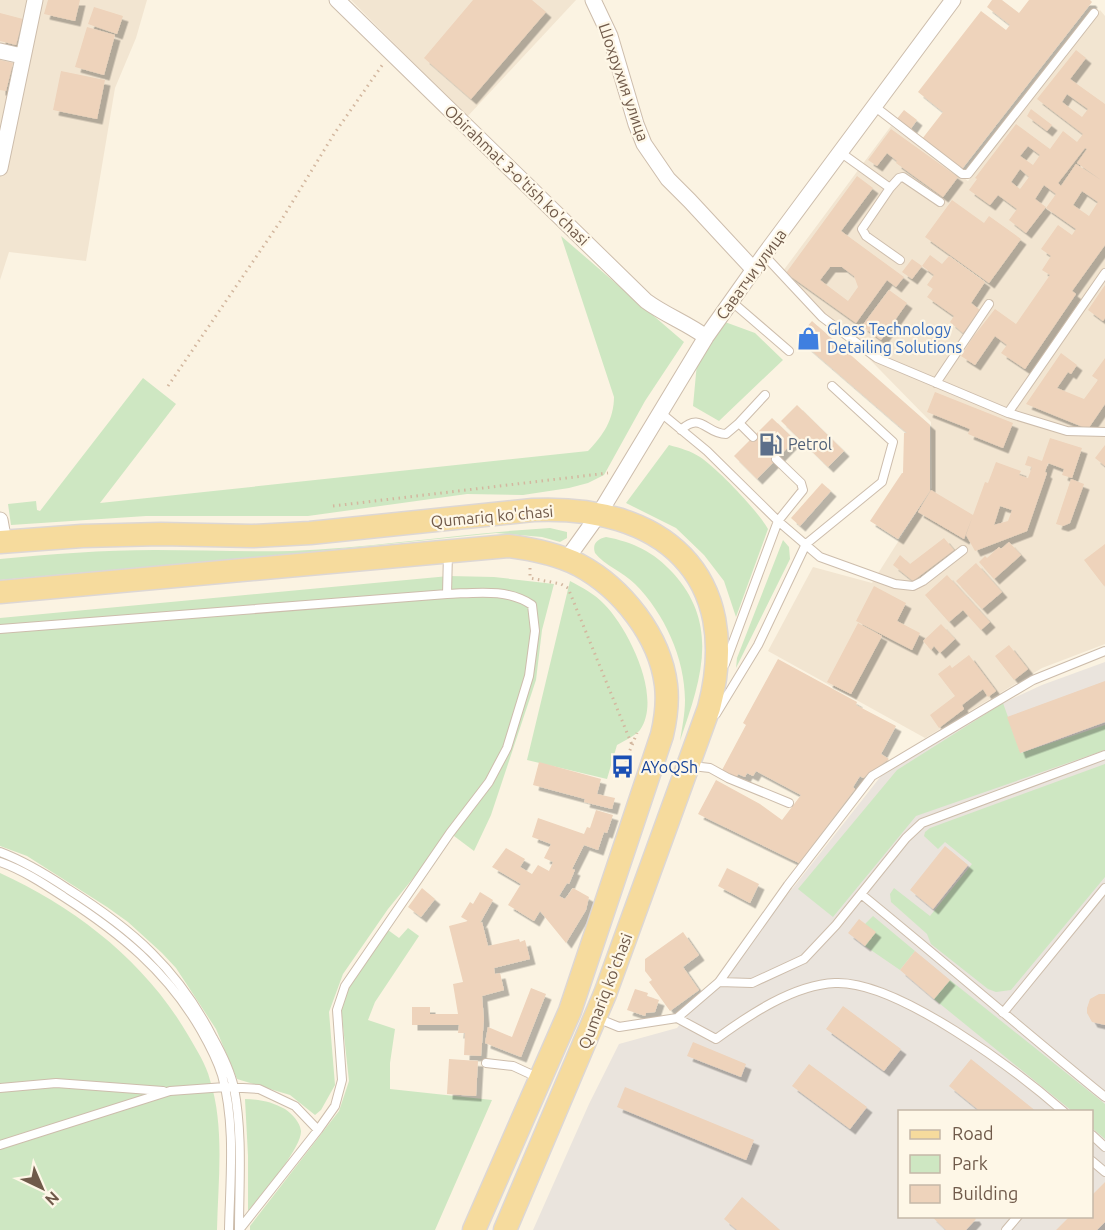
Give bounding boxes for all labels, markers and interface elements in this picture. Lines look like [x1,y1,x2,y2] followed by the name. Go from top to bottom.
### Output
[595,21,653,143] street label: Шохрухия улица
[441,101,593,249] street label: Obirahmat 3-o'tish ko'chasi
[712,225,790,323] street label: Саватчи улица
[827,320,962,356] place label: Gloss Technology Detailing Solutions
[796,325,822,351] shop icon: Gloss Technology Detailing Solutions
[757,431,783,457] fuel station icon: Petrol
[788,435,832,453] place label: Petrol
[430,502,554,530] street label: Qumariq ko'chasi
[610,754,636,780] bus stop icon: AYoQSh
[641,758,698,776] place label: AYoQSh
[575,930,635,1052] street label: Qumariq ko'chasi
[898,1110,1093,1218] legend
[952,1123,994,1143] text: Road
[952,1153,988,1173] text: Park
[12,1158,72,1218] north arrow
[952,1183,1018,1203] text: Building
[42,1188,63,1209] text: N

